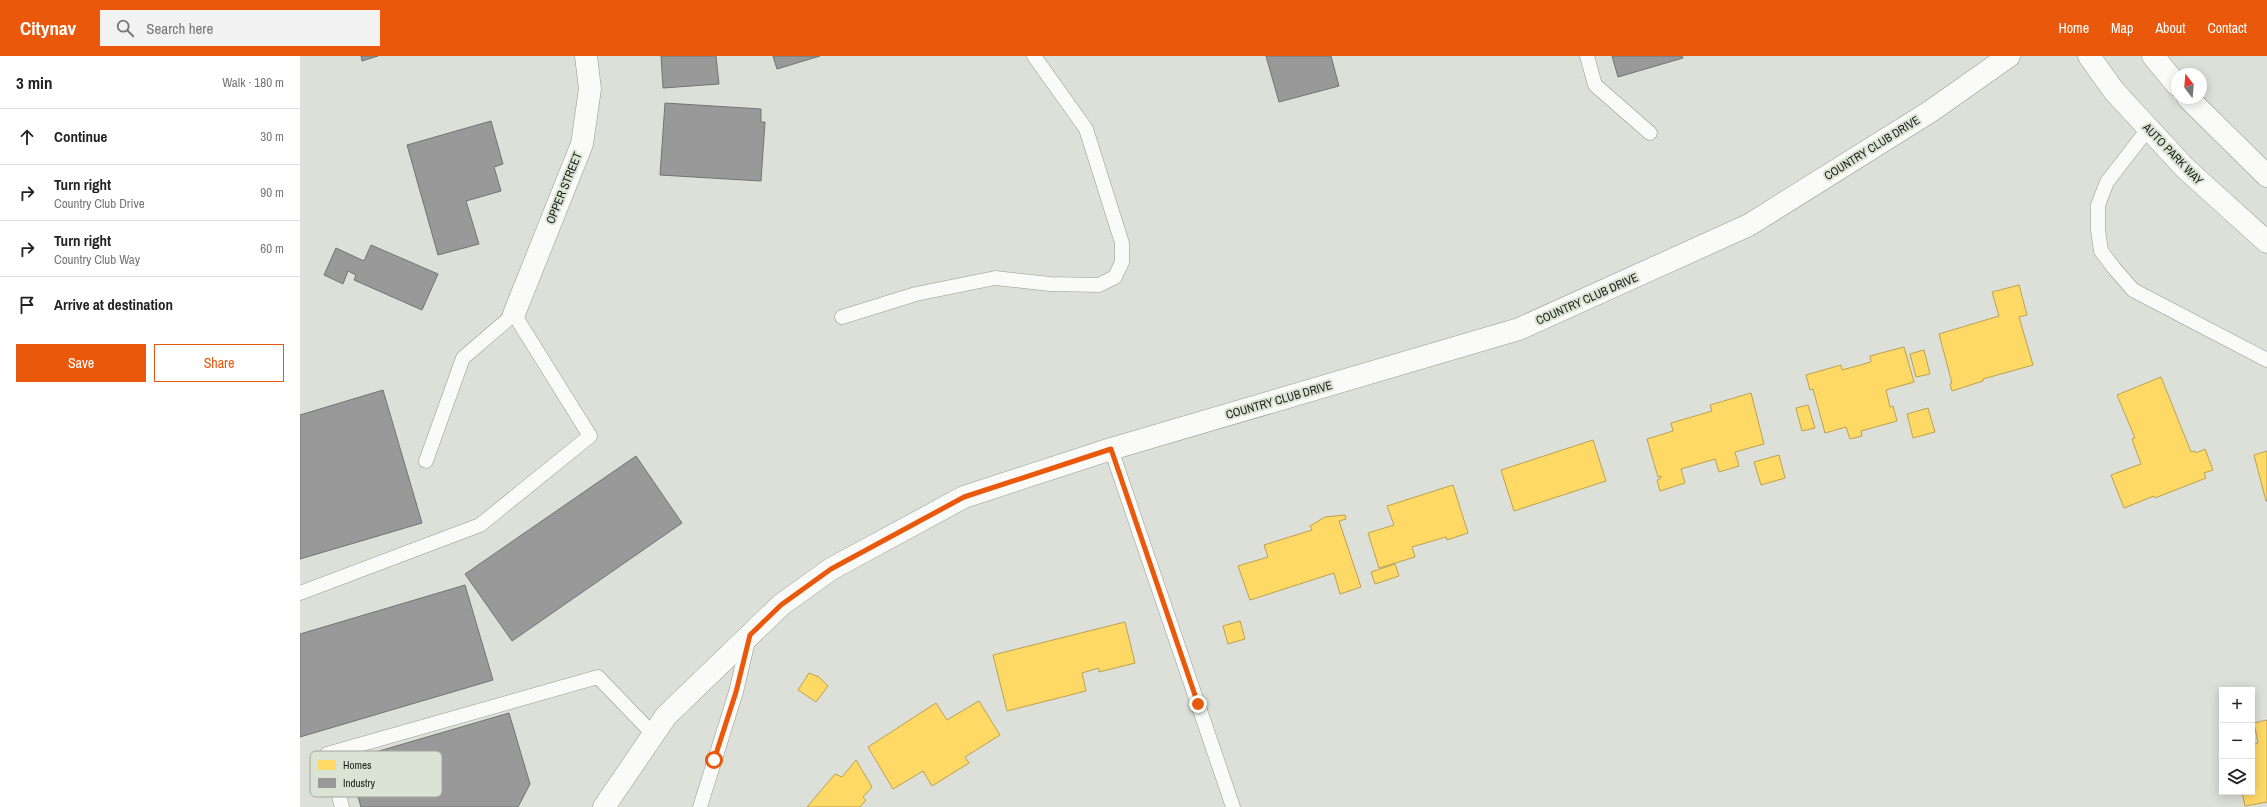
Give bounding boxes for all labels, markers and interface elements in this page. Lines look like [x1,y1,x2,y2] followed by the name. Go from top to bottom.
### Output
[100,10,380,46] search box
[20,15,76,41] text: Citynav
[114,17,136,39] icon: search
[146,18,213,39] text: Search here
[2058,19,2089,37] text: Home
[2111,19,2133,37] text: Map
[2155,19,2185,37] text: About
[2207,19,2247,37] text: Contact
[2171,68,2207,104] north arrow
[16,71,52,94] text: 3 min
[222,74,284,91] text: Walk · 180 m
[1821,112,1923,184] street label: COUNTRY CLUB DRIVE
[2139,119,2207,189] street label: AUTO PARK WAY
[16,126,38,148] icon: ahead
[54,126,107,147] text: Continue
[260,128,284,145] text: 30 m
[542,150,586,226] street label: OPPER STREET
[54,174,111,195] text: Turn right
[16,182,38,204] icon: right
[260,184,284,201] text: 90 m
[54,195,145,212] text: Country Club Drive
[54,230,111,251] text: Turn right
[16,238,38,260] icon: right
[260,240,284,257] text: 60 m
[54,251,140,268] text: Country Club Way
[1533,269,1641,329] street label: COUNTRY CLUB DRIVE
[16,294,38,316] icon: arrive
[54,294,173,315] text: Arrive at destination
[16,344,146,382] button: Save
[154,344,284,382] button: Share
[1224,377,1334,423] street label: COUNTRY CLUB DRIVE
[2219,687,2255,795] map controls
[2219,687,2255,723] button: +
[1189,695,1207,713] route end
[2219,723,2255,759] button: −
[310,751,442,797] legend
[705,751,723,769] route start
[343,758,372,772] text: Homes
[2219,759,2255,795] button: layers
[343,776,376,790] text: Industry

